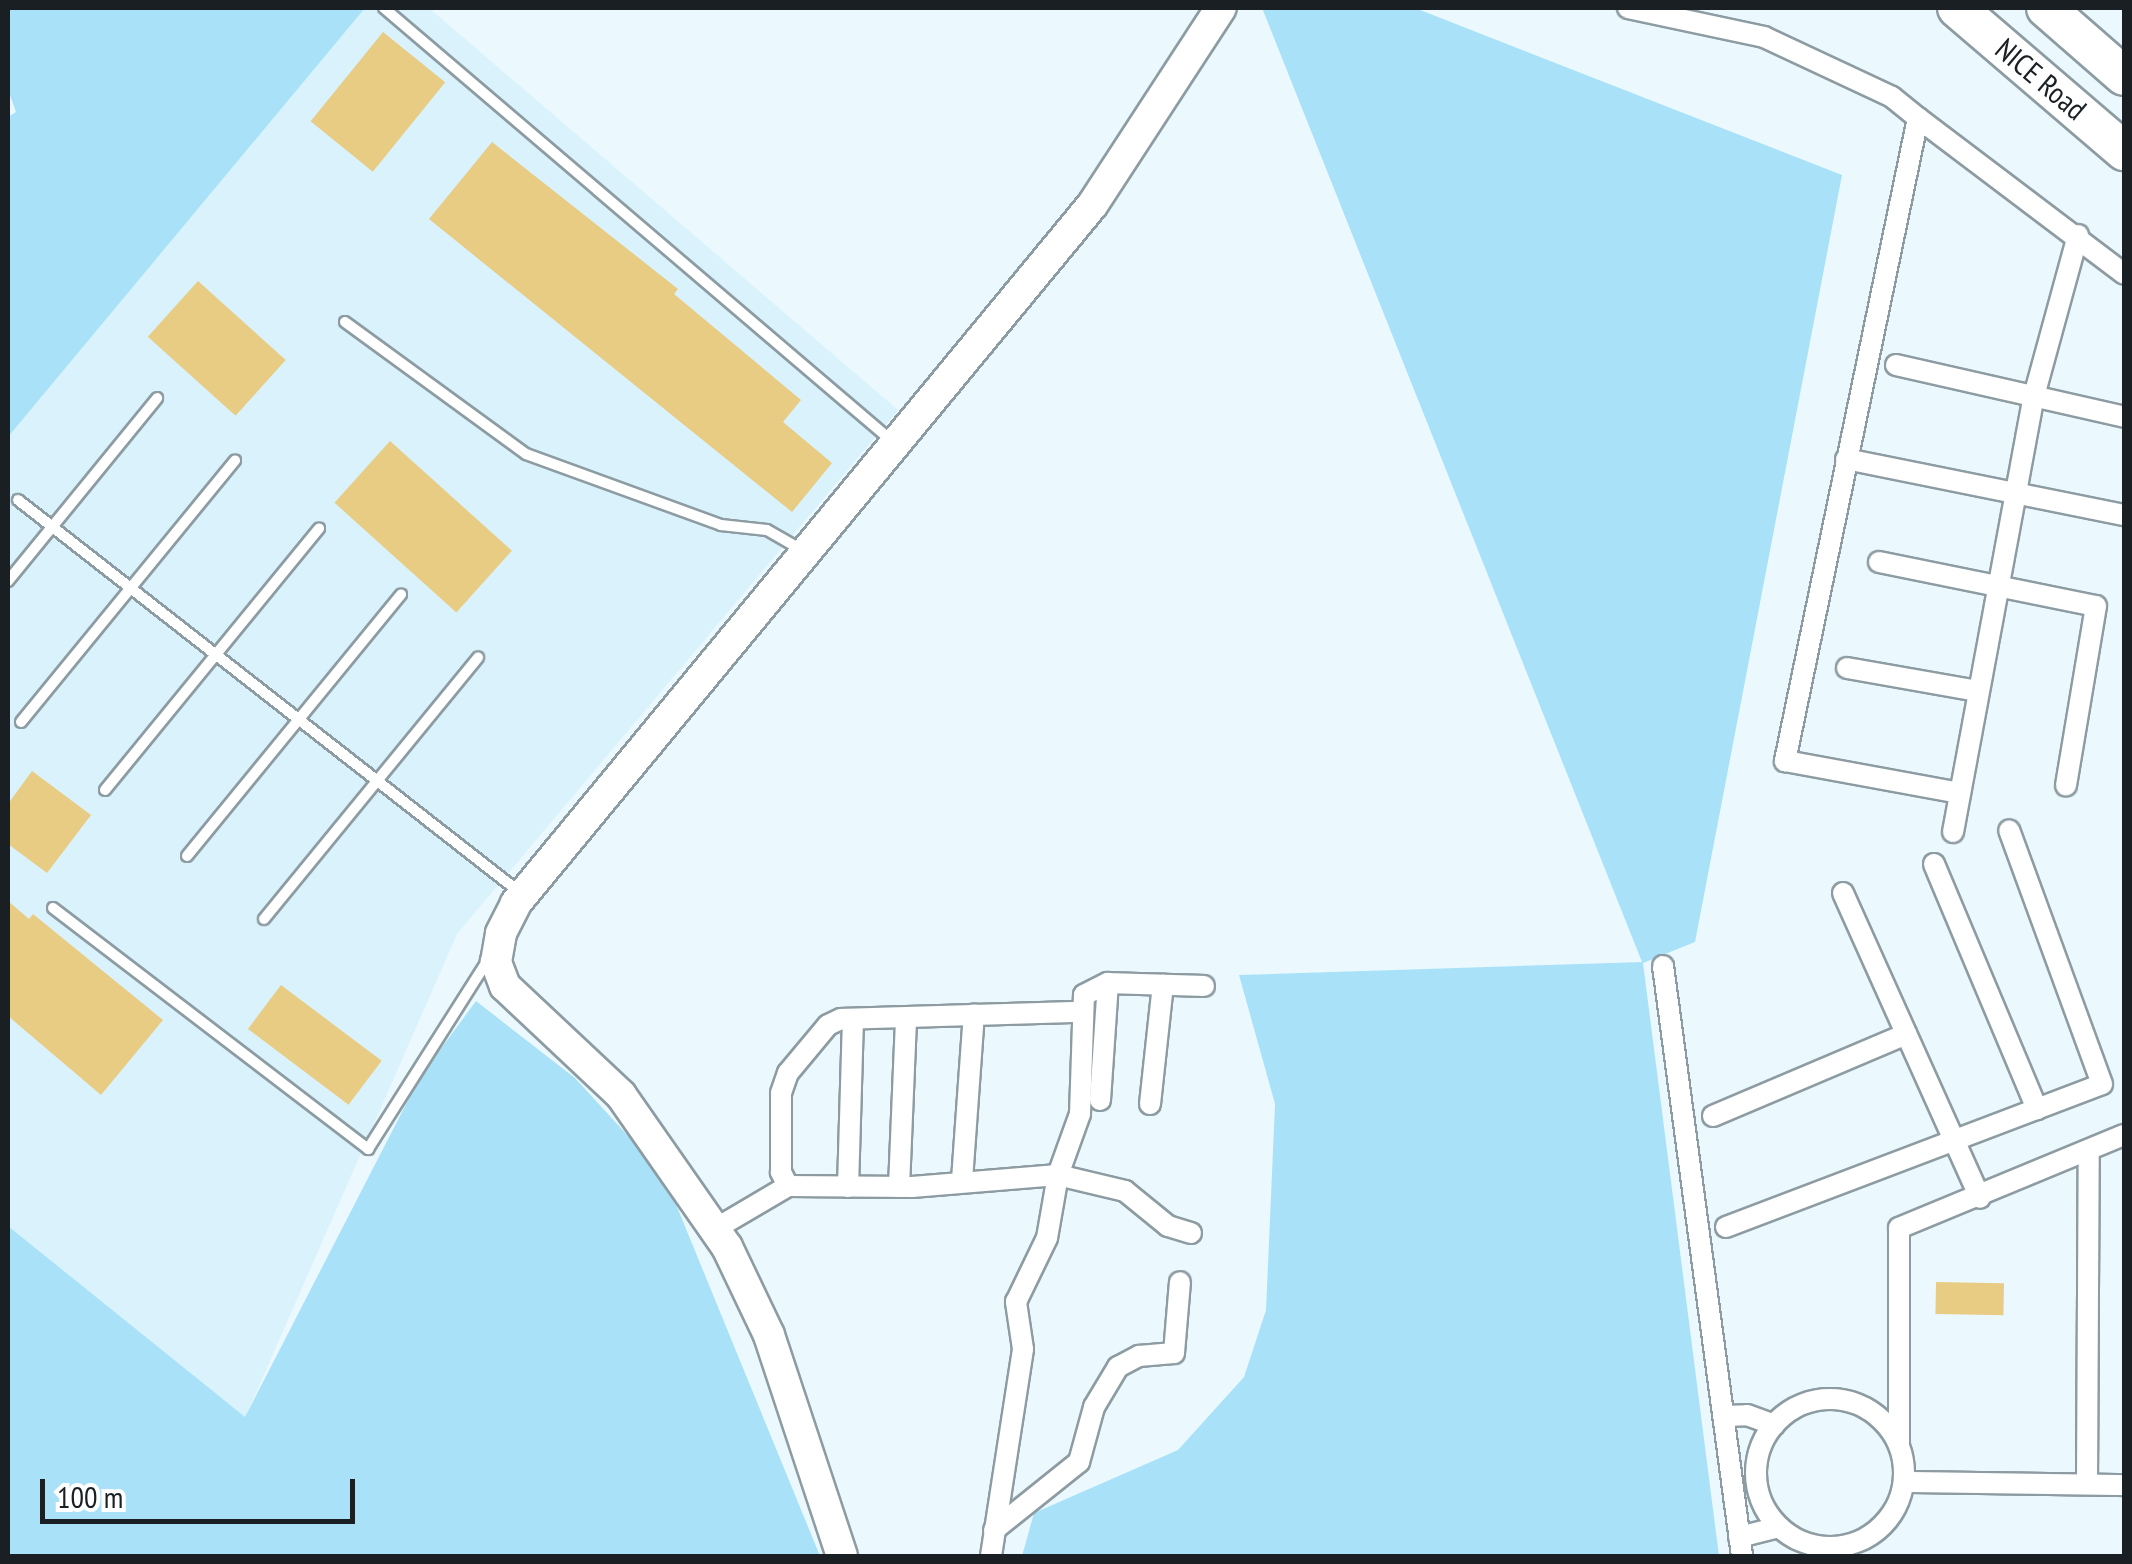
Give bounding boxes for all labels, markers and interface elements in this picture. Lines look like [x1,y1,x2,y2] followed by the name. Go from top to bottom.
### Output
[1988,31,2094,127] street label: NICE Road
[45,1459,360,1521] scale bar
[57,1477,123,1516] text: 100 m

